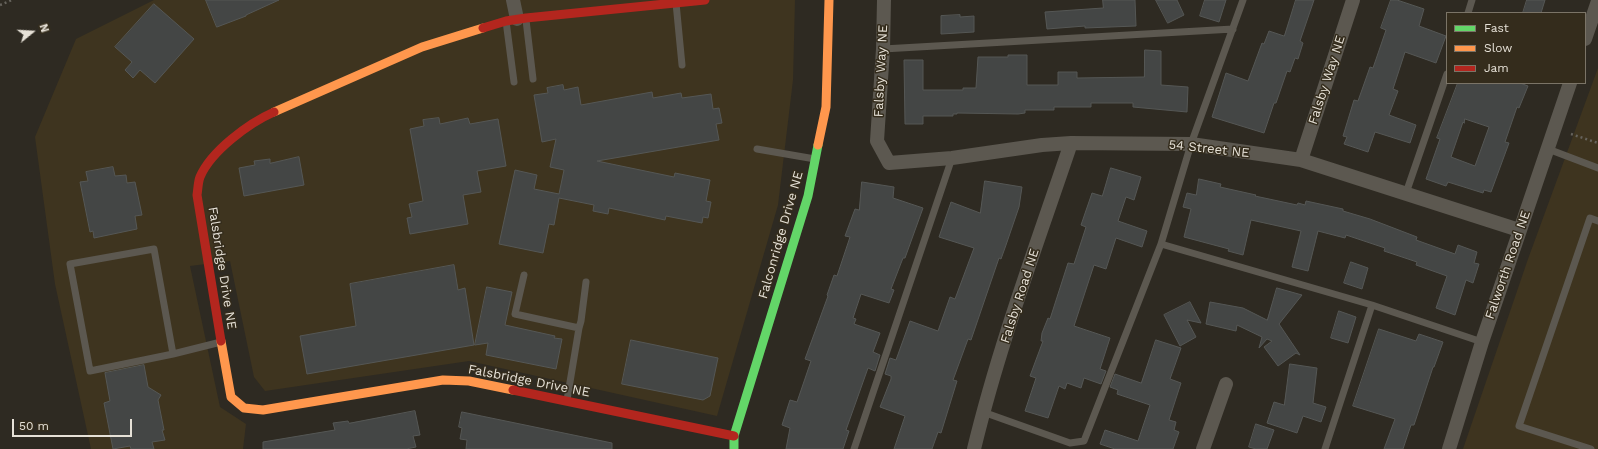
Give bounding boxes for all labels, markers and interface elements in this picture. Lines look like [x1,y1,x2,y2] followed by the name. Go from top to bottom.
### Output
[12,12,52,52] north arrow
[1446,12,1586,84] legend
[1484,21,1509,35] text: Fast
[36,22,51,34] text: N
[871,24,891,118] street label: Falsby Way NE
[1305,34,1349,126] street label: Falsby Way NE
[1484,41,1512,55] text: Slow
[1484,61,1509,75] text: Jam
[1168,137,1250,161] street label: 54 Street NE
[755,169,807,301] street label: Falconridge Drive NE
[205,206,239,330] street label: Falsbridge Drive NE
[1482,209,1534,321] street label: Falworth Road NE
[997,247,1043,345] street label: Falsby Road NE
[467,362,591,400] street label: Falsbridge Drive NE
[14,411,134,437] scale bar
[19,419,49,433] text: 50 m

